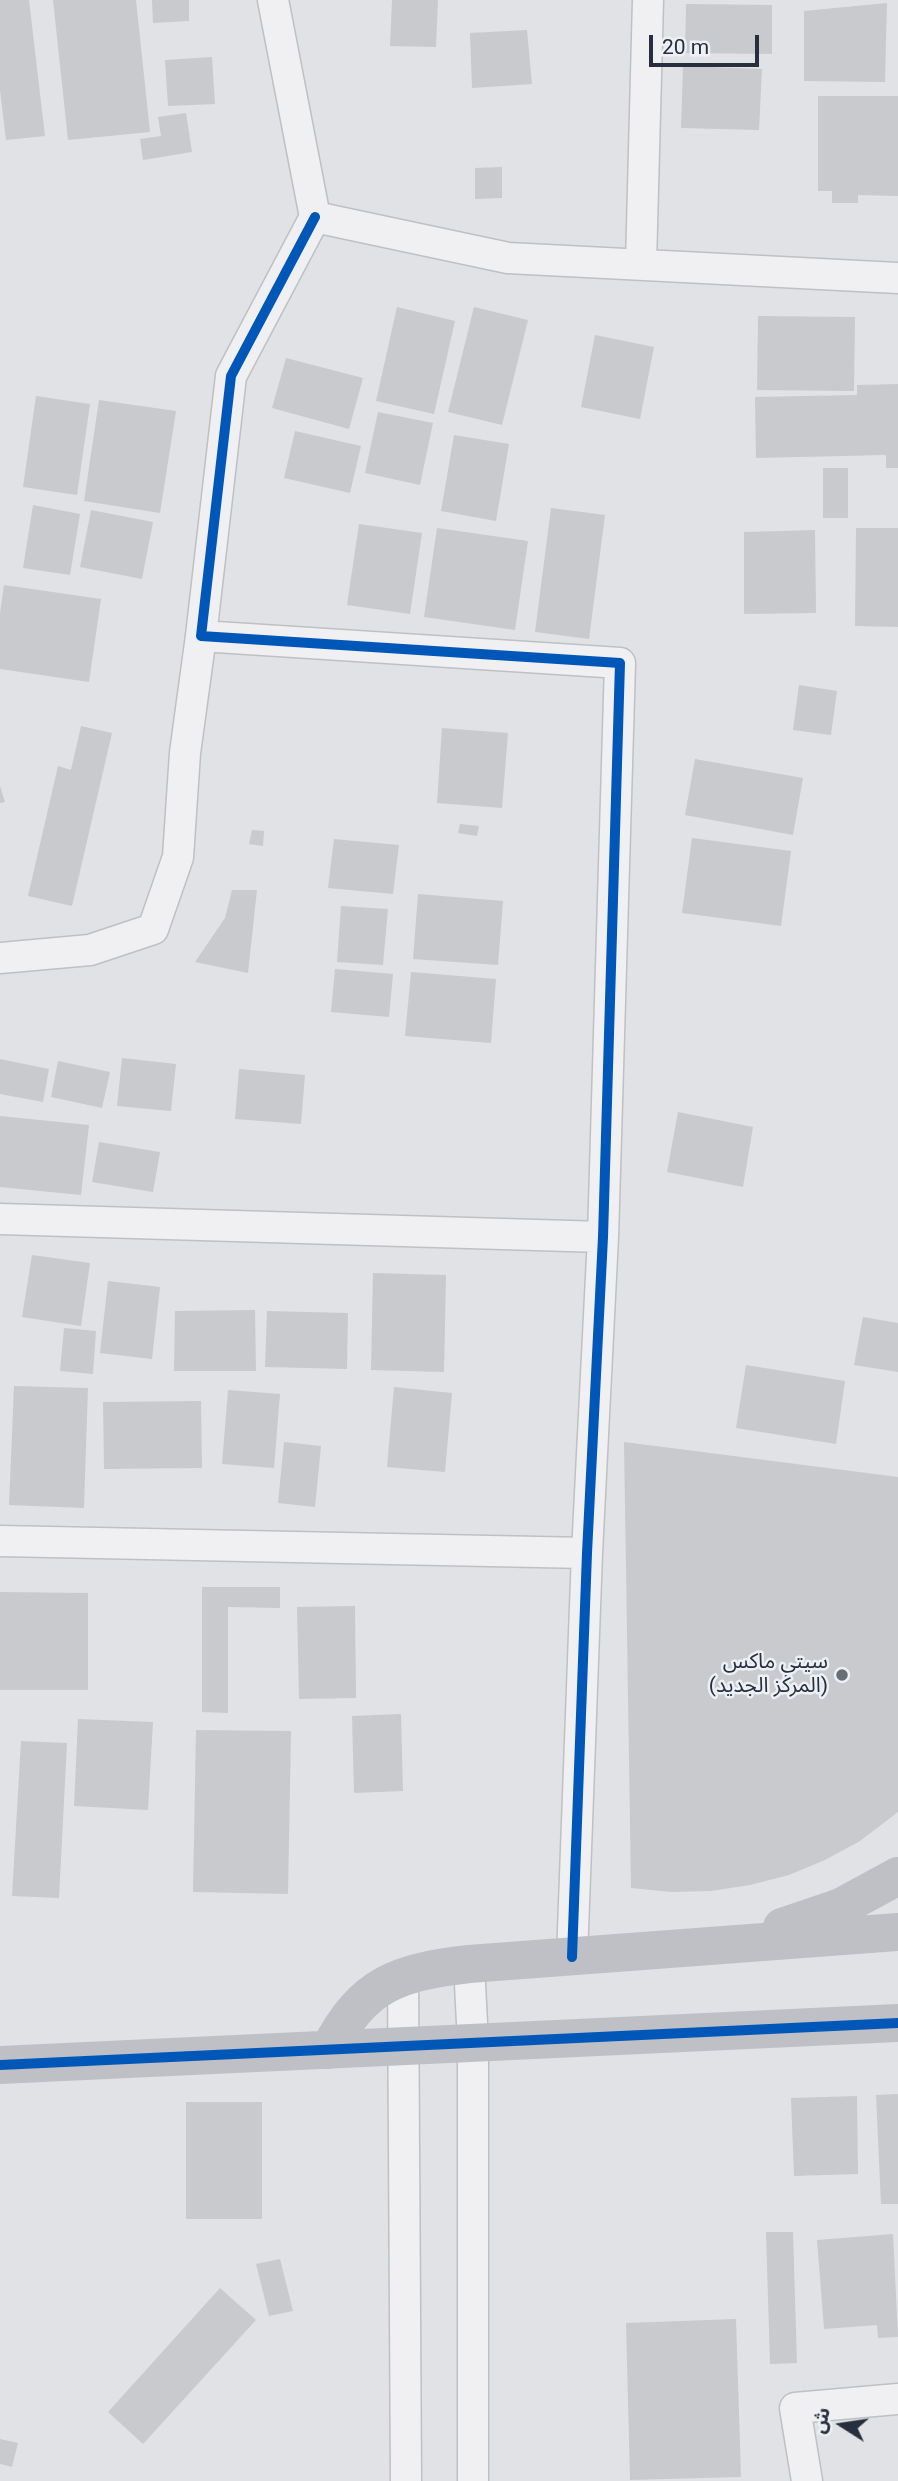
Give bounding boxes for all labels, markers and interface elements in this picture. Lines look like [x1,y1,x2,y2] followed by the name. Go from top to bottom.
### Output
[653,21,763,65] scale bar
[662,35,709,59] text: 20 m
[709,1650,828,1700] place label: سيتي ماكس (المركز الجديد)
[834,1667,850,1683] marker: سيتي ماكس (المركز الجديد)
[807,2390,877,2460] north arrow
[807,2405,835,2436] text: ش

